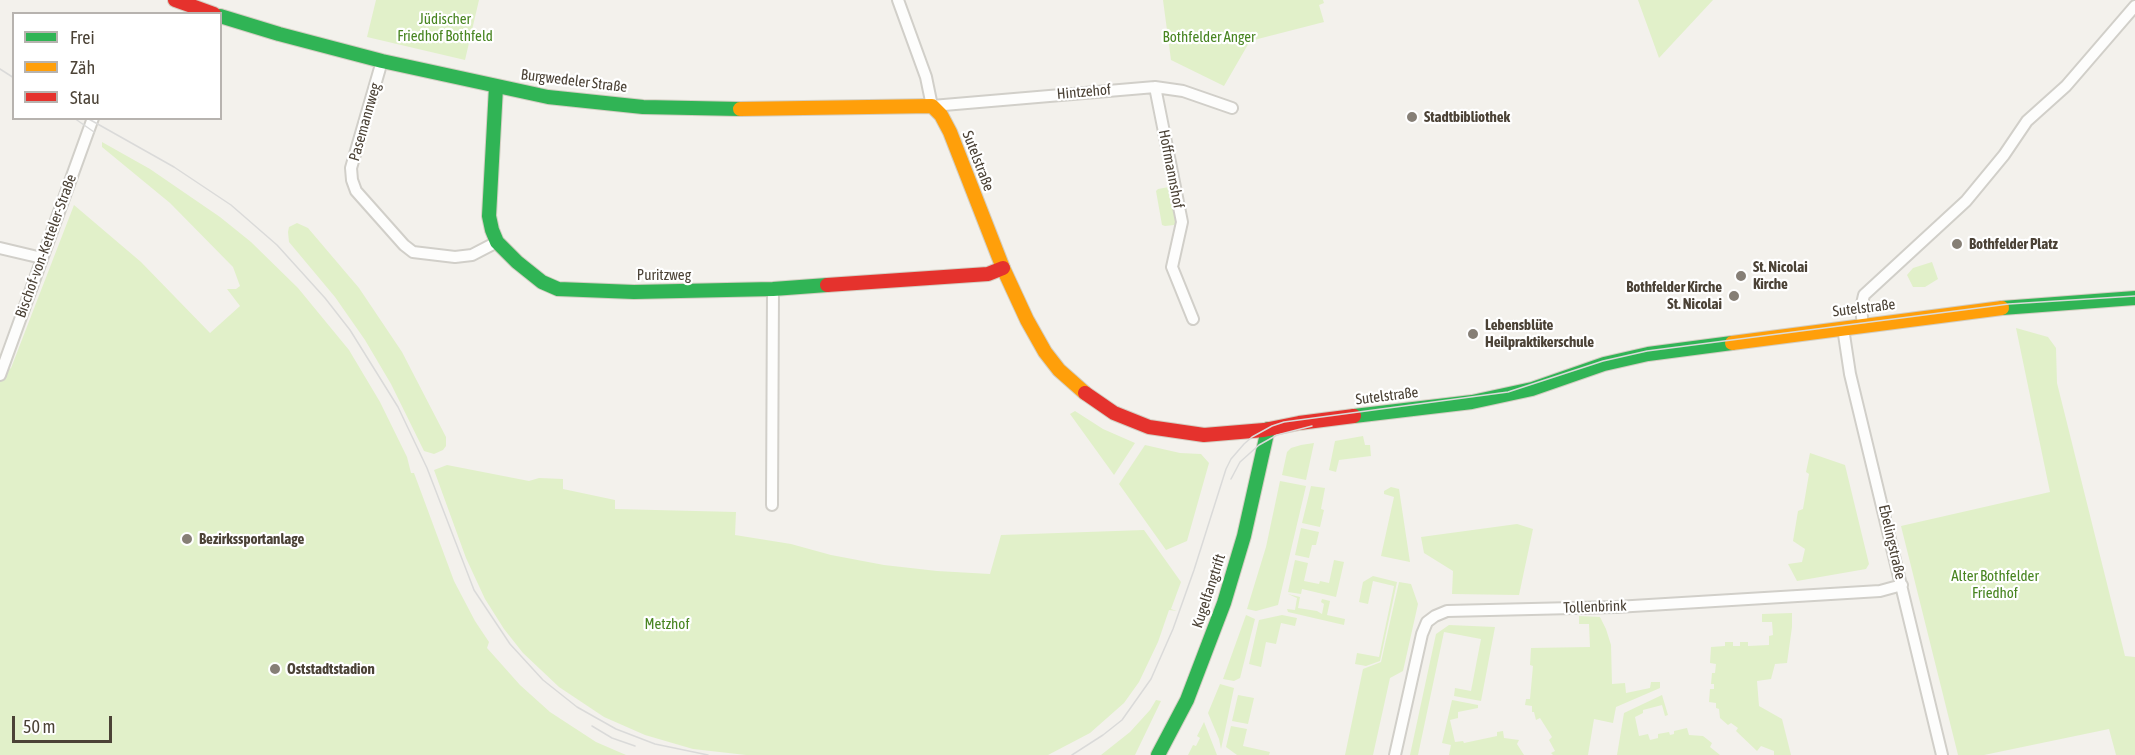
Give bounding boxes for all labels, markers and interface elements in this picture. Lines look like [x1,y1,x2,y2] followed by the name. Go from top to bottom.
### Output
[397,10,493,45] park label: Jüdischer Friedhof Bothfeld
[12,12,222,120] legend
[70,27,95,48] text: Frei
[1163,28,1255,46] park label: Bothfelder Anger
[70,57,95,78] text: Zäh
[520,66,628,96] street label: Burgwedeler Straße
[345,81,385,163] street label: Pasemannweg
[1056,81,1112,103] street label: Hintzehof
[70,87,100,108] text: Stau
[1424,108,1510,126] place label: Stadtbibliothek
[1405,110,1419,124] marker: Stadtbibliothek
[958,128,998,194] street label: Sutelstraße
[1155,128,1187,210] street label: Hoffmannshof
[12,172,80,320] street label: Bischof-von-Ketteler-Straße
[1969,235,2058,253] place label: Bothfelder Platz
[1950,237,1964,251] marker: Bothfelder Platz
[1753,258,1808,293] place label: St. Nicolai Kirche
[637,266,691,284] street label: Puritzweg
[1734,269,1748,283] marker: St. Nicolai Kirche
[1626,278,1722,313] place label: Bothfelder Kirche St. Nicolai
[1727,289,1741,303] marker: Bothfelder Kirche St. Nicolai
[1832,295,1896,321] street label: Sutelstraße
[1485,316,1594,351] place label: Lebensblüte Heilpraktikerschule
[1466,327,1480,341] marker: Lebensblüte Heilpraktikerschule
[1355,383,1419,409] street label: Sutelstraße
[1875,503,1909,581] street label: Ebelingstraße
[199,530,304,548] place label: Bezirkssportanlage
[180,532,194,546] marker: Bezirkssportanlage
[1189,552,1229,630] street label: Kugelfangtrift
[1951,567,2039,602] park label: Alter Bothfelder Friedhof
[1563,597,1627,617] street label: Tollenbrink
[644,615,690,633] park label: Metzhof
[287,660,375,678] place label: Oststadtstadion
[268,662,282,676] marker: Oststadtstadion
[15,704,116,742] scale bar
[23,716,55,737] text: 50 m

